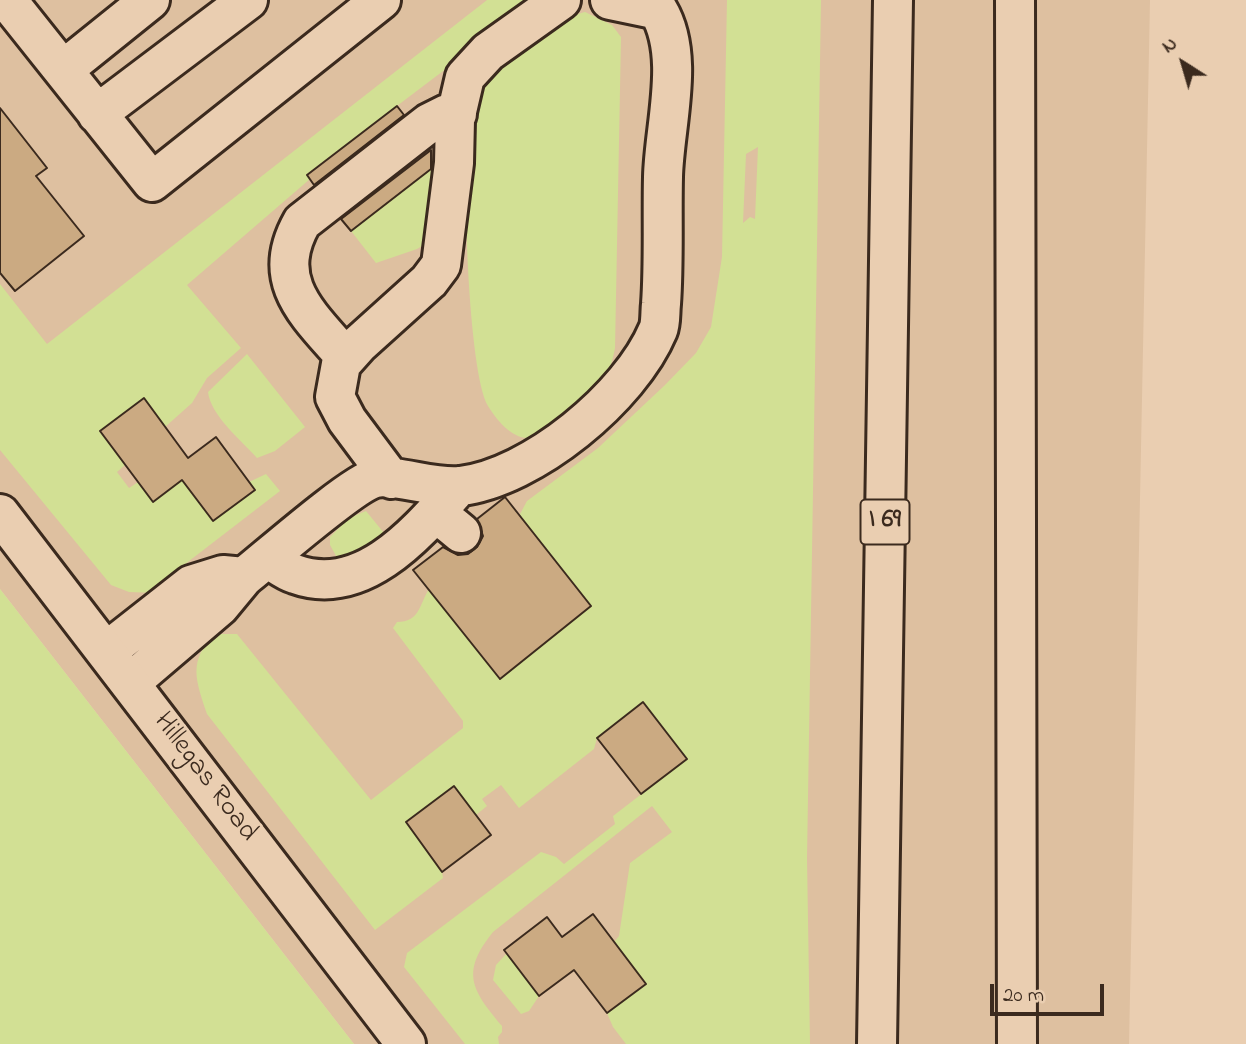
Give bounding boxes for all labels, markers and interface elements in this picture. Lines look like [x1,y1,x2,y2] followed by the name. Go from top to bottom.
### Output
[1148,28,1218,98] north arrow
[1157,31,1183,60] text: N
[860,500,910,544] road number: I 69
[145,707,263,849] street label: Hillegas Road
[994,970,1108,1014] scale bar
[1003,981,1044,1011] text: 20 m

